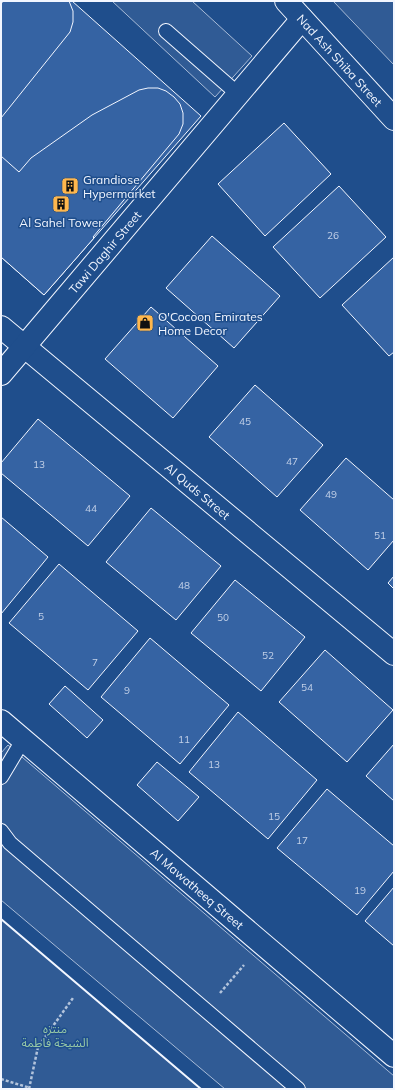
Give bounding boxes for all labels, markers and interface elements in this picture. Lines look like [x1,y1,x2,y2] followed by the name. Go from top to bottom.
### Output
[294,11,386,109] street label: Nad Ash Shiba Street
[83,172,156,201] place label: Grandiose Hypermarket
[60,176,80,196] building icon: Grandiose Hypermarket
[51,194,71,214] building icon: Al Sahel Tower
[65,207,144,296] street label: Tawi Daghir Street
[19,215,103,230] place label: Al Sahel Tower
[327,229,339,242] house number: 26
[158,309,263,338] place label: O'Cocoon Emirates Home Decor
[135,313,155,333] shop icon: O'Cocoon Emirates Home Decor
[239,415,251,428] house number: 45
[286,455,298,468] house number: 47
[33,458,45,471] house number: 13
[162,459,234,522] street label: Al Quds Street
[325,488,337,501] house number: 49
[85,502,97,515] house number: 44
[374,529,386,542] house number: 51
[178,579,190,592] house number: 48
[38,610,44,623] house number: 5
[217,611,229,624] house number: 50
[262,649,274,662] house number: 52
[92,656,98,669] house number: 7
[301,681,313,694] house number: 54
[124,684,130,697] house number: 9
[178,733,190,746] house number: 11
[208,758,220,771] house number: 13
[268,810,280,823] house number: 15
[296,834,308,847] house number: 17
[148,844,247,932] street label: Al Mawatheeq Street
[354,884,366,897] house number: 19
[21,1021,89,1050] park label: منتزه الشيخة فاطمة

